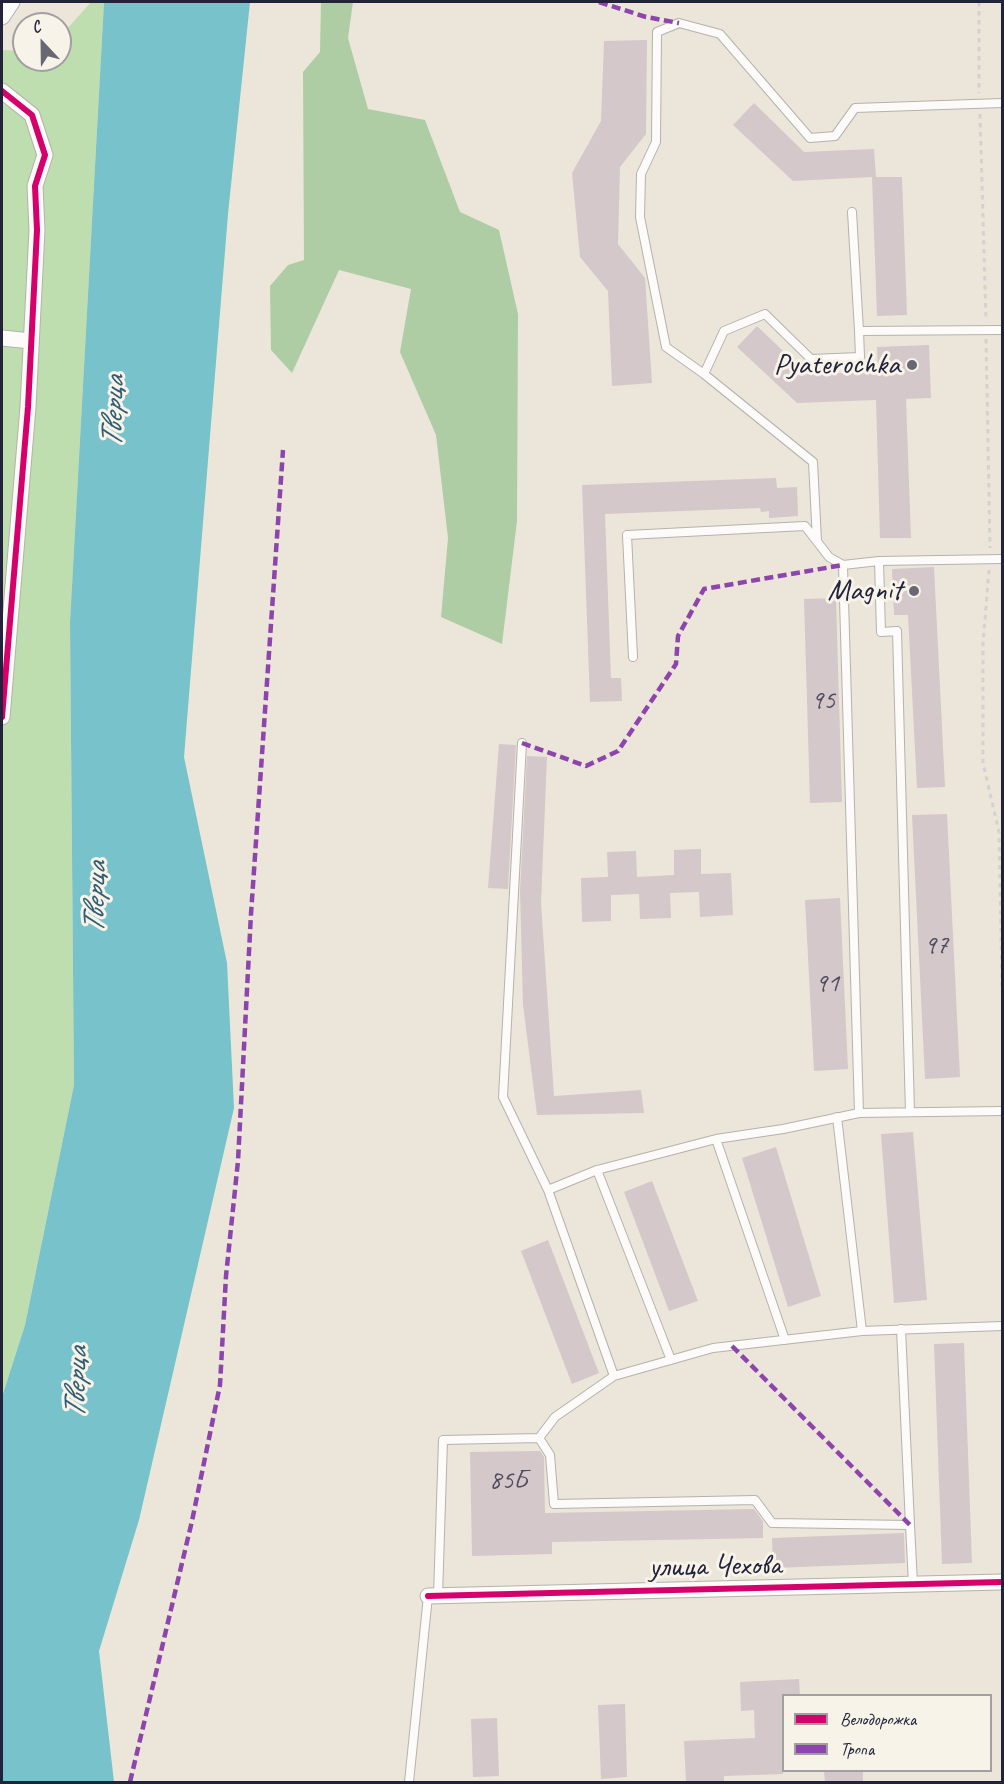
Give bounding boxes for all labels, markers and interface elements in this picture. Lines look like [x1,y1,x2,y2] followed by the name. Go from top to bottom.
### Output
[12,12,72,72] north arrow
[29,16,43,38] text: С
[774,347,900,383] place label: Pyaterochka
[905,358,919,372] marker: Pyaterochka
[94,376,134,448] water label: Тверца
[828,573,902,609] place label: Magnit
[907,584,921,598] marker: Magnit
[811,685,835,717] house number: 95
[76,862,116,934] water label: Тверца
[924,930,948,962] house number: 97
[815,968,839,1000] house number: 91
[57,1347,97,1419] water label: Тверца
[489,1465,527,1497] house number: 85Б
[649,1548,781,1586] street label: улица Чехова
[782,1694,992,1772] legend
[840,1708,916,1730] text: Велодорожка
[840,1738,874,1760] text: Тропа

